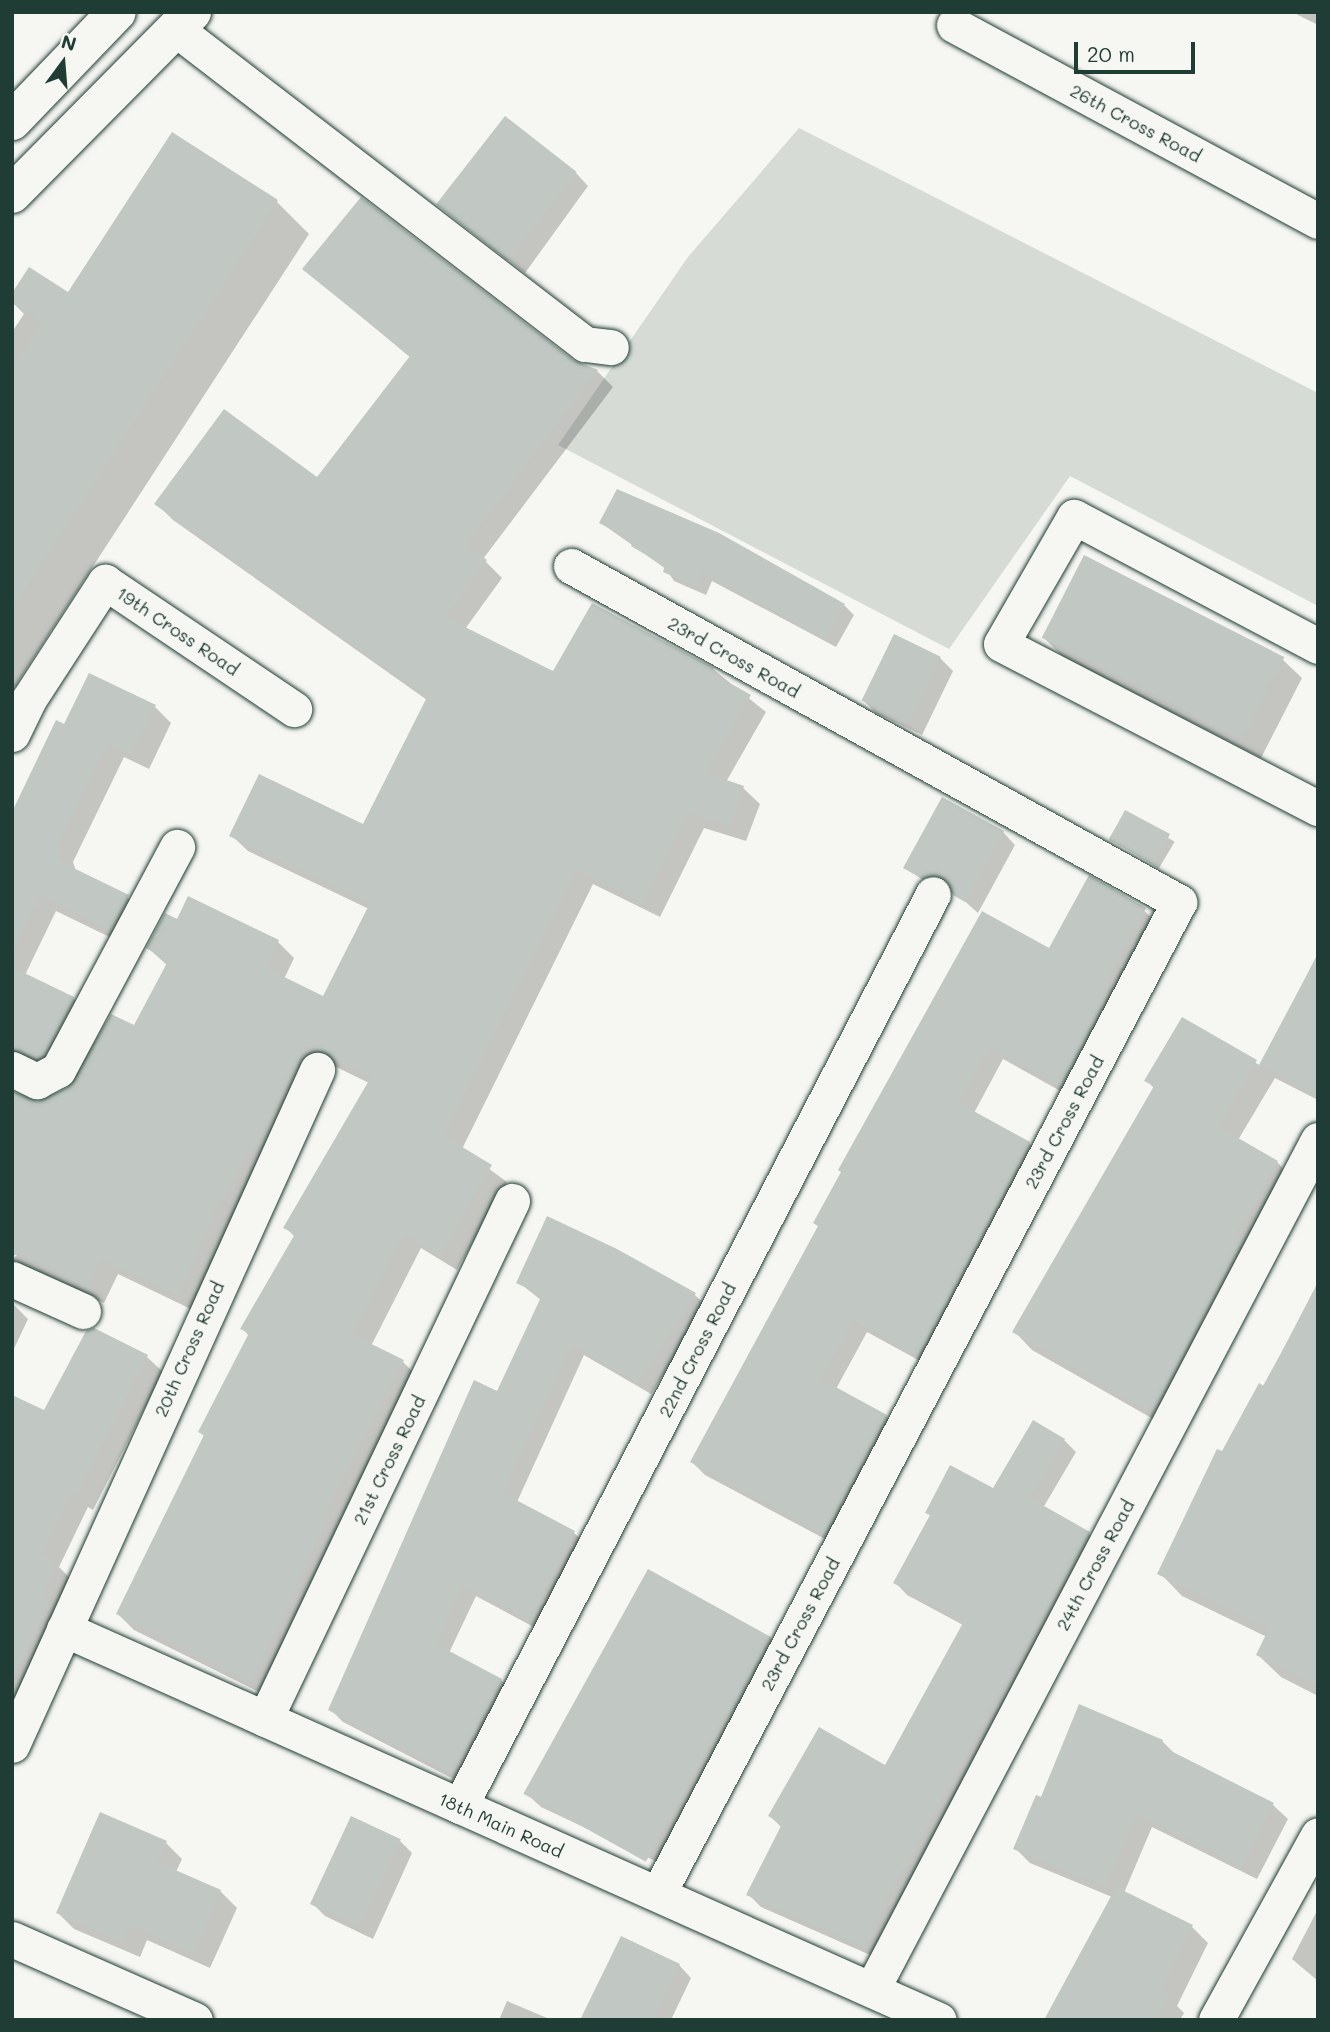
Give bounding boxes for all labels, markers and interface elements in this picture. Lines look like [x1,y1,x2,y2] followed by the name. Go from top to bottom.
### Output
[28,28,98,98] north arrow
[59,28,79,56] text: N
[1078,28,1199,72] scale bar
[1087,40,1135,67] text: 20 m
[1067,79,1205,167] street label: 26th Cross Road
[113,582,243,680] street label: 19th Cross Road
[664,612,804,702] street label: 23rd Cross Road
[1020,1052,1108,1192] street label: 23rd Cross Road
[150,1278,228,1420] street label: 20th Cross Road
[654,1279,740,1421] street label: 22nd Cross Road
[348,1392,430,1528] street label: 21st Cross Road
[1051,1496,1139,1634] street label: 24th Cross Road
[756,1554,844,1694] street label: 23rd Cross Road
[435,1788,567,1862] street label: 18th Main Road

